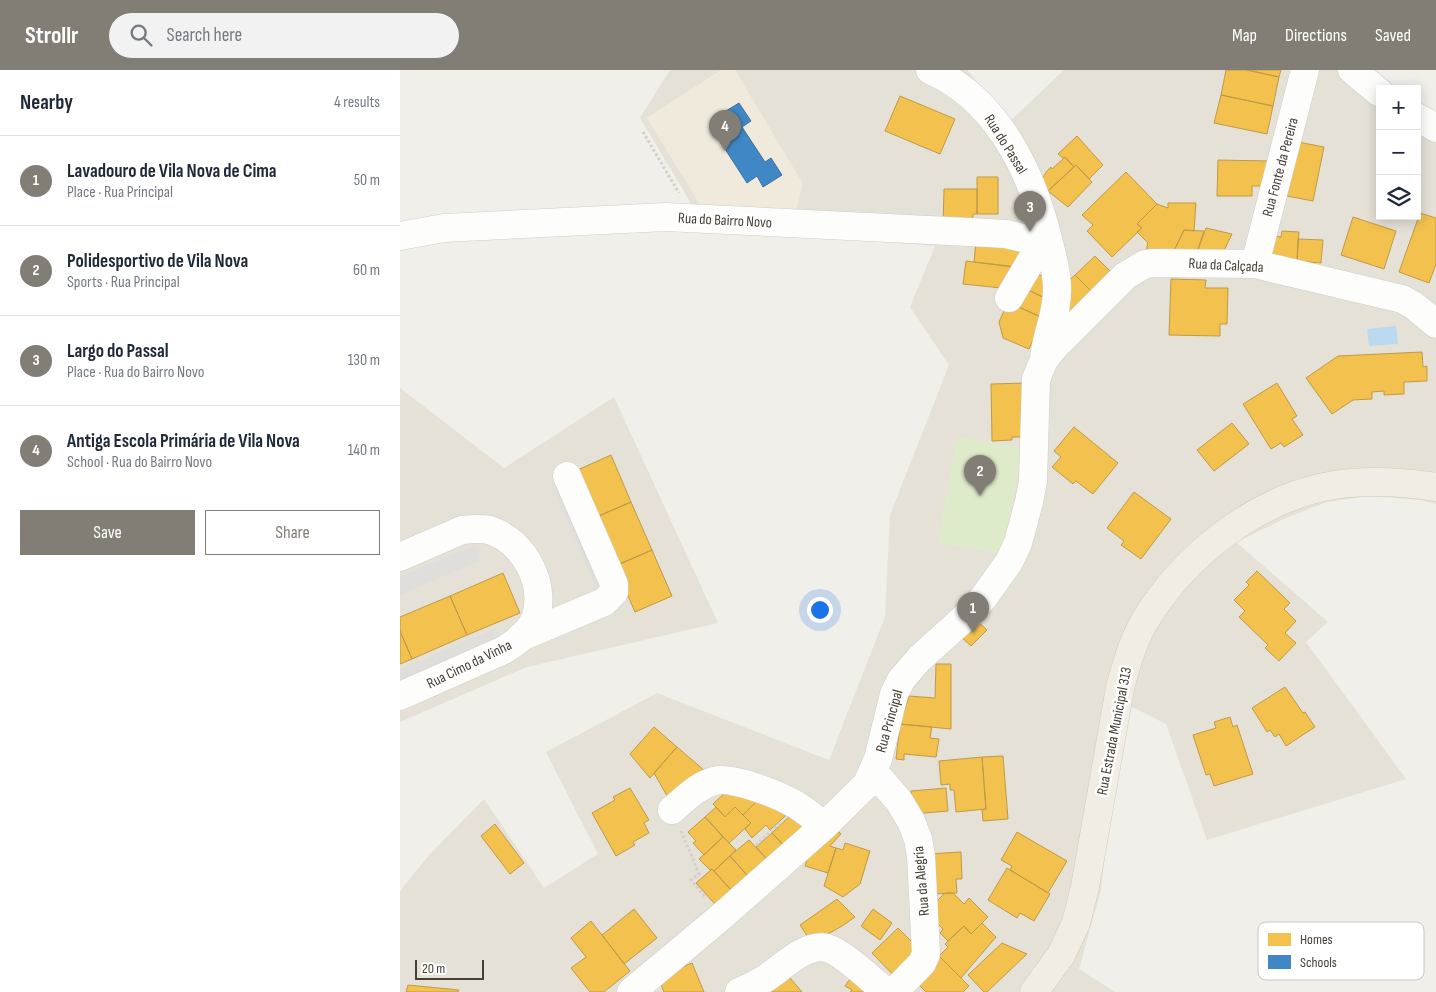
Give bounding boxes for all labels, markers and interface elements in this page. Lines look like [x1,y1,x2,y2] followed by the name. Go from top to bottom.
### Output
[109,13,459,58] search box
[25,21,79,50] text: Strollr
[127,21,155,49] icon: search
[167,24,242,47] text: Search here
[1232,25,1257,46] text: Map
[1285,25,1347,46] text: Directions
[1375,25,1411,46] text: Saved
[1376,85,1421,220] map controls
[1376,85,1421,130] button: +
[20,90,73,115] text: Nearby
[334,93,380,112] text: 4 results
[709,110,741,151] pin: 4
[980,111,1031,178] street label: Rua do Passal
[1258,115,1303,219] street label: Rua Fonte da Pereira
[1376,130,1421,175] button: −
[67,160,277,183] text: Lavadouro de Vila Nova de Cima
[33,171,39,190] text: 1
[354,171,380,190] text: 50 m
[1376,175,1421,220] button: layers
[67,183,173,202] text: Place · Rua Principal
[1014,191,1046,232] pin: 3
[677,209,772,232] street label: Rua do Bairro Novo
[67,250,248,273] text: Polidesportivo de Vila Nova
[1188,254,1264,277] street label: Rua da Calçada
[32,261,40,280] text: 2
[353,261,380,280] text: 60 m
[67,273,180,292] text: Sports · Rua Principal
[67,340,169,363] text: Largo do Passal
[32,351,40,370] text: 3
[348,351,380,370] text: 130 m
[67,363,204,382] text: Place · Rua do Bairro Novo
[67,430,300,453] text: Antiga Escola Primária de Vila Nova
[32,441,40,460] text: 4
[348,441,380,460] text: 140 m
[67,453,212,472] text: School · Rua do Bairro Novo
[964,455,996,496] pin: 2
[20,510,195,555] button: Save
[205,510,380,555] button: Share
[957,592,989,633] pin: 1
[807,597,833,623] your location
[424,636,515,693] street label: Rua Cimo da Vinha
[1093,666,1136,797] street label: Rua Estrada Municipal 313
[871,687,908,755] street label: Rua Principal
[909,845,934,917] street label: Rua da Alegria
[1258,922,1424,980] legend
[1300,931,1333,948] text: Homes
[1300,954,1337,971] text: Schools
[415,957,484,980] scale bar
[422,960,445,977] text: 20 m

